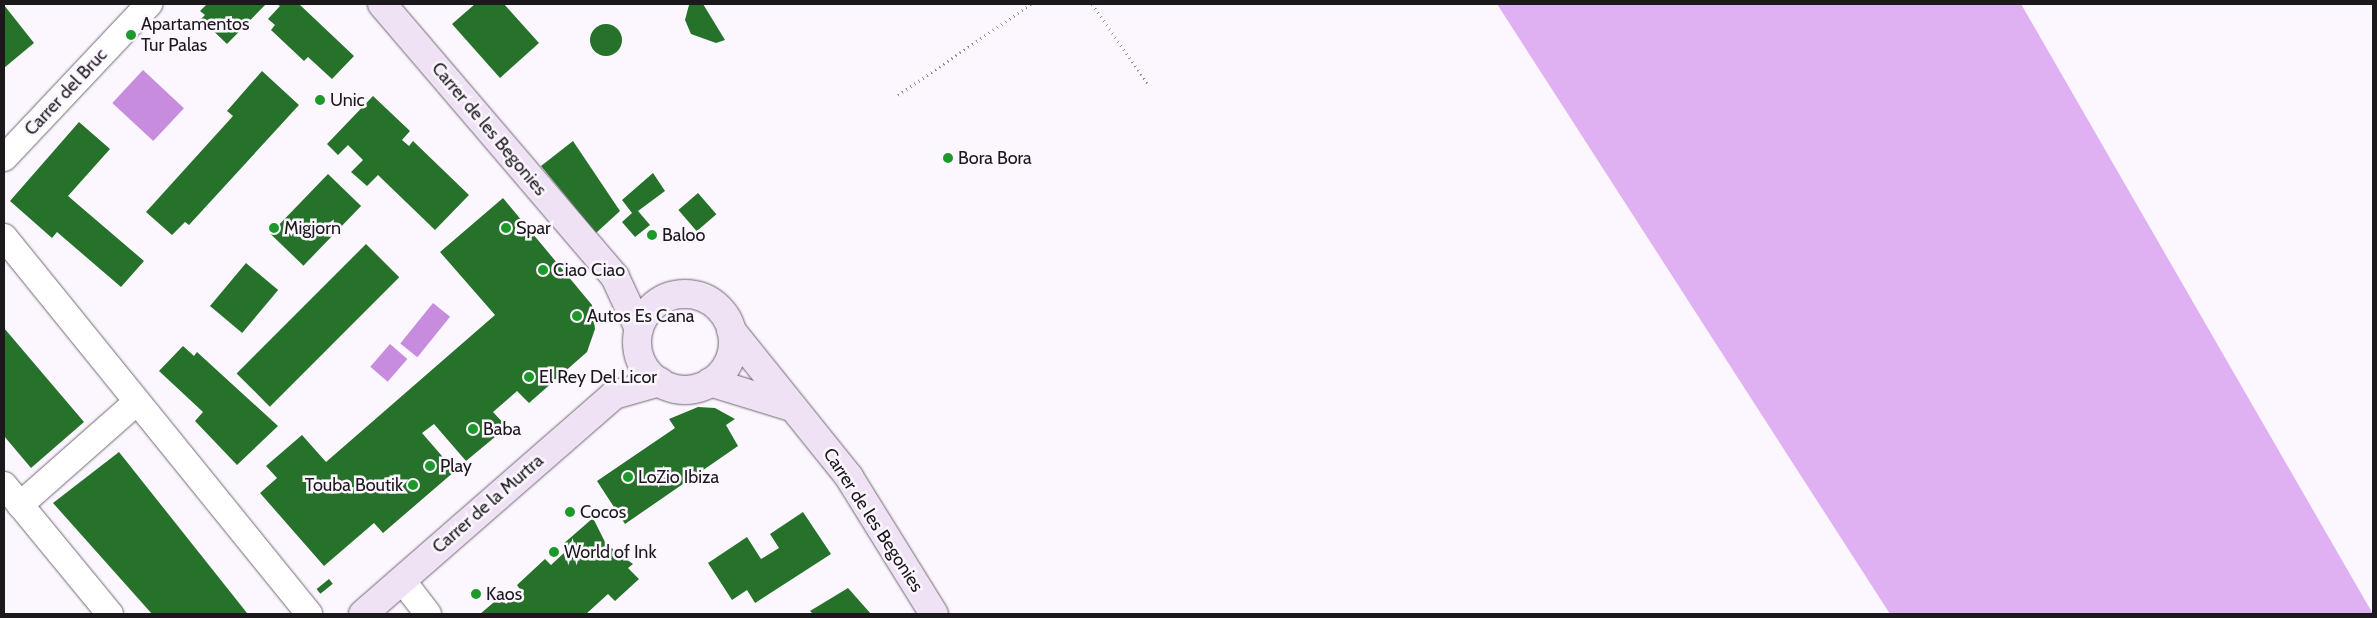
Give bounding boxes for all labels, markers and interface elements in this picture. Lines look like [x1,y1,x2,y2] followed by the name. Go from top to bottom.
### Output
[141,14,249,56] place label: Apartamentos Tur Palas
[125,29,137,41] marker: Apartamentos Tur Palas
[20,44,112,140] street label: Carrer del Bruc
[427,58,551,200] street label: Carrer de les Begonies
[330,89,365,111] place label: Unic
[314,94,326,106] marker: Unic
[958,147,1032,169] place label: Bora Bora
[942,152,954,164] marker: Bora Bora
[284,217,341,239] place label: Migjorn
[516,217,551,239] place label: Spar
[268,222,280,234] marker: Migjorn
[500,222,512,234] marker: Spar
[662,224,705,246] place label: Baloo
[646,229,658,241] marker: Baloo
[553,259,625,281] place label: Ciao Ciao
[537,264,549,276] marker: Ciao Ciao
[587,305,695,327] place label: Autos Es Cana
[571,310,583,322] marker: Autos Es Cana
[539,366,657,388] place label: El Rey Del Licor
[523,371,535,383] marker: El Rey Del Licor
[483,418,521,440] place label: Baba
[467,423,479,435] marker: Baba
[818,444,928,596] street label: Carrer de les Begonies
[428,450,548,558] street label: Carrer de la Murtra
[440,455,472,477] place label: Play
[424,460,436,472] marker: Play
[638,466,719,488] place label: LoZio Ibiza
[622,471,634,483] marker: LoZio Ibiza
[305,474,403,496] place label: Touba Boutik
[407,479,419,491] marker: Touba Boutik
[580,501,626,523] place label: Cocos
[564,506,576,518] marker: Cocos
[564,541,656,563] place label: World of Ink
[548,546,560,558] marker: World of Ink
[486,583,522,605] place label: Kaos
[470,588,482,600] marker: Kaos

